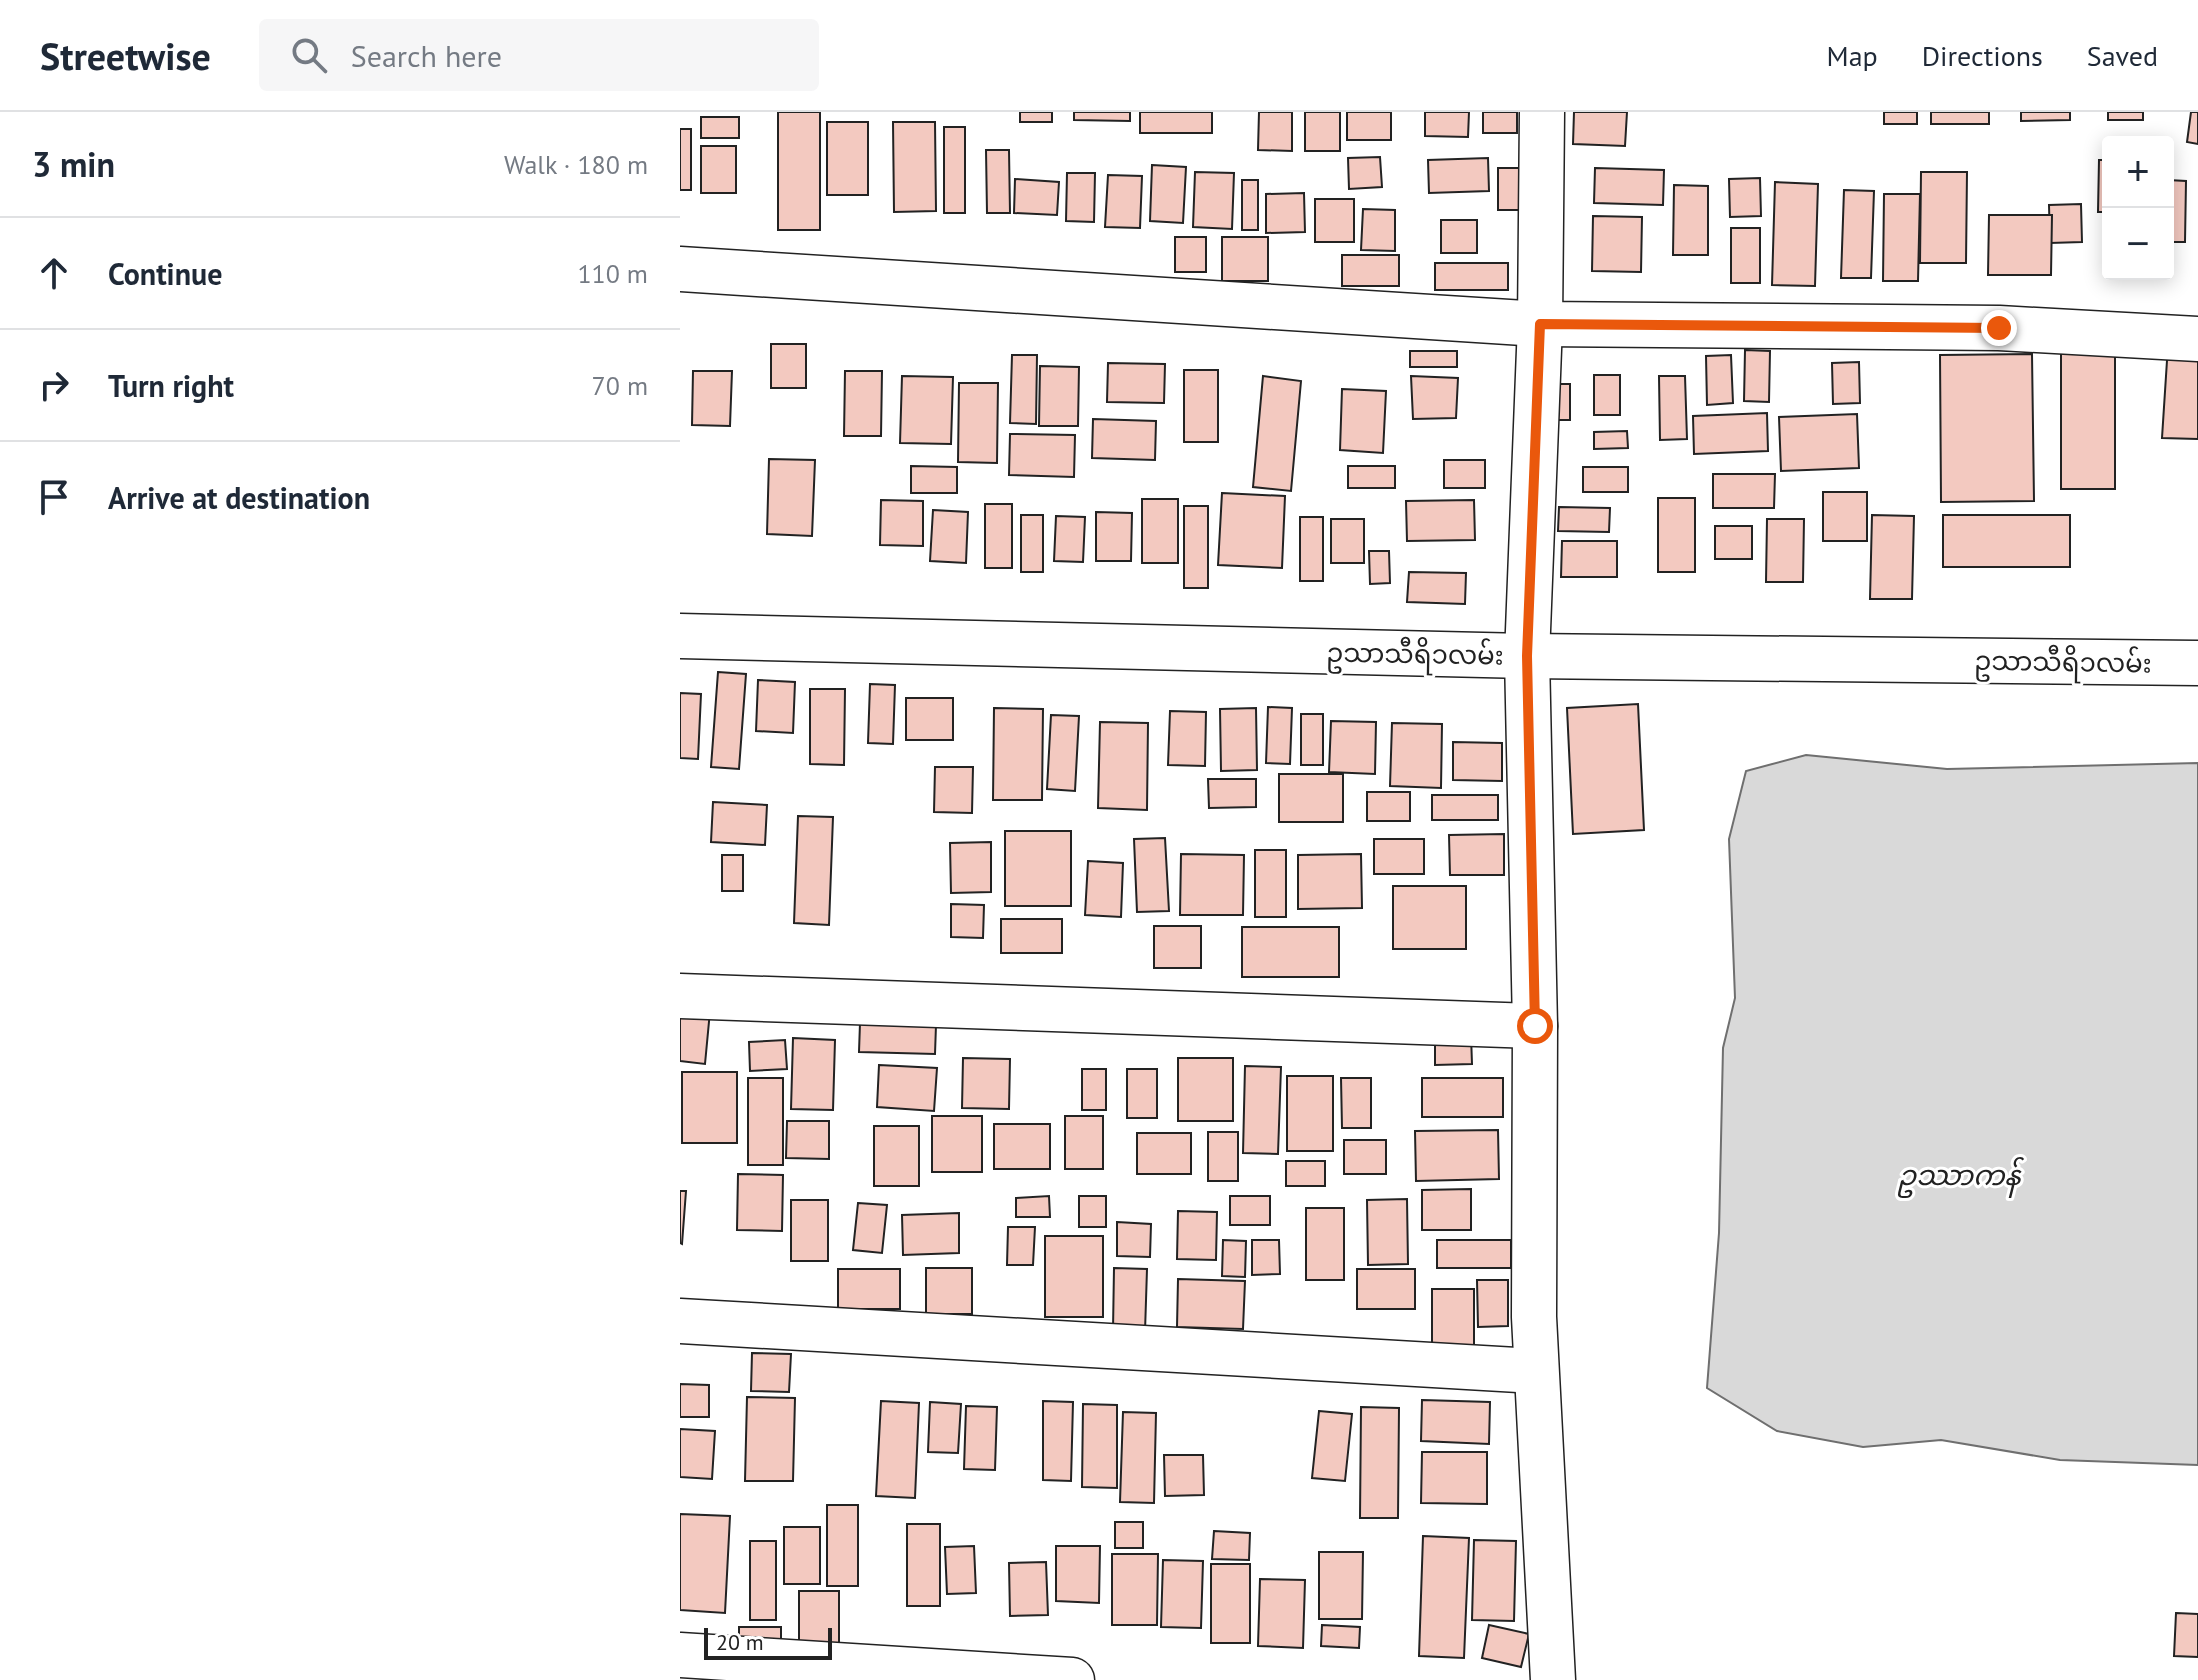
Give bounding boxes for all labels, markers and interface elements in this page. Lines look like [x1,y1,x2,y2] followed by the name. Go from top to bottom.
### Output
[259,19,819,91] search box
[40,31,211,80] text: Streetwise
[287,33,331,77] icon: search
[351,36,502,75] text: Search here
[1827,37,1878,74] text: Map
[1922,37,2043,74] text: Directions
[2087,37,2158,74] text: Saved
[2102,136,2174,280] map controls
[2102,136,2174,208] button: +
[32,142,115,186] text: 3 min
[504,148,648,181] text: Walk · 180 m
[2102,208,2174,280] button: −
[32,251,76,295] icon: ahead
[108,254,222,293] text: Continue
[577,257,648,290] text: 110 m
[1981,310,2017,346] route end
[32,363,76,407] icon: right
[108,366,234,405] text: Turn right
[592,369,648,402] text: 70 m
[32,475,76,519] icon: arrive
[108,478,370,517] text: Arrive at destination
[1326,635,1504,677] street label: ဥသာသီရိ၁လမ်း
[1974,643,2152,685] street label: ဥသာသီရိ၁လမ်း
[1517,1008,1553,1044] route start
[1897,1156,2025,1199] water label: ဥဿာကန်
[704,1624,832,1660] scale bar
[716,1628,764,1656] text: 20 m

